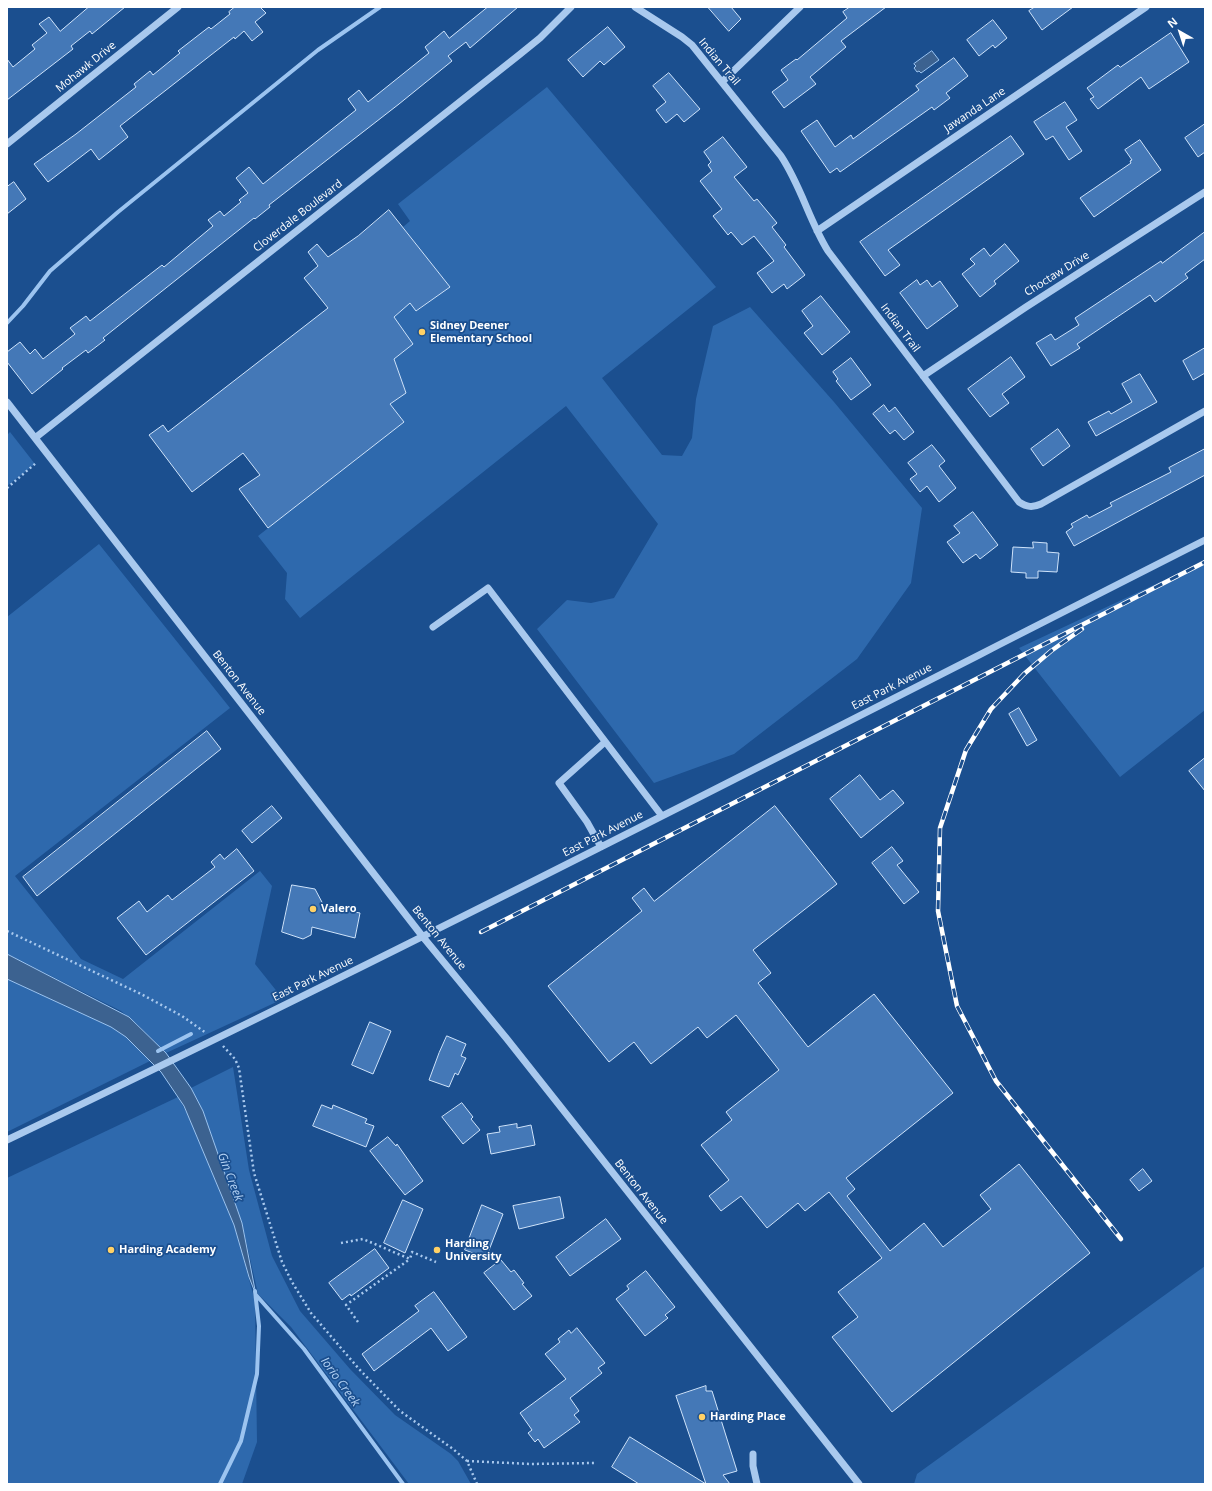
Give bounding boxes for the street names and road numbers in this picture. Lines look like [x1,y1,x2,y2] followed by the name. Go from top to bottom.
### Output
[696,36,742,88] street label: Indian Trail
[53,39,119,95] street label: Mohawk Drive
[942,85,1008,135] street label: Jawanda Lane
[251,177,345,255] street label: Cloverdale Boulevard
[1022,249,1092,299] street label: Choctaw Drive
[877,301,923,355] street label: Indian Trail
[210,648,268,718] street label: Benton Avenue
[850,661,934,713] street label: East Park Avenue
[561,808,645,860] street label: East Park Avenue
[409,903,469,973] street label: Benton Avenue
[270,954,356,1004] street label: East Park Avenue
[612,1157,670,1227] street label: Benton Avenue

